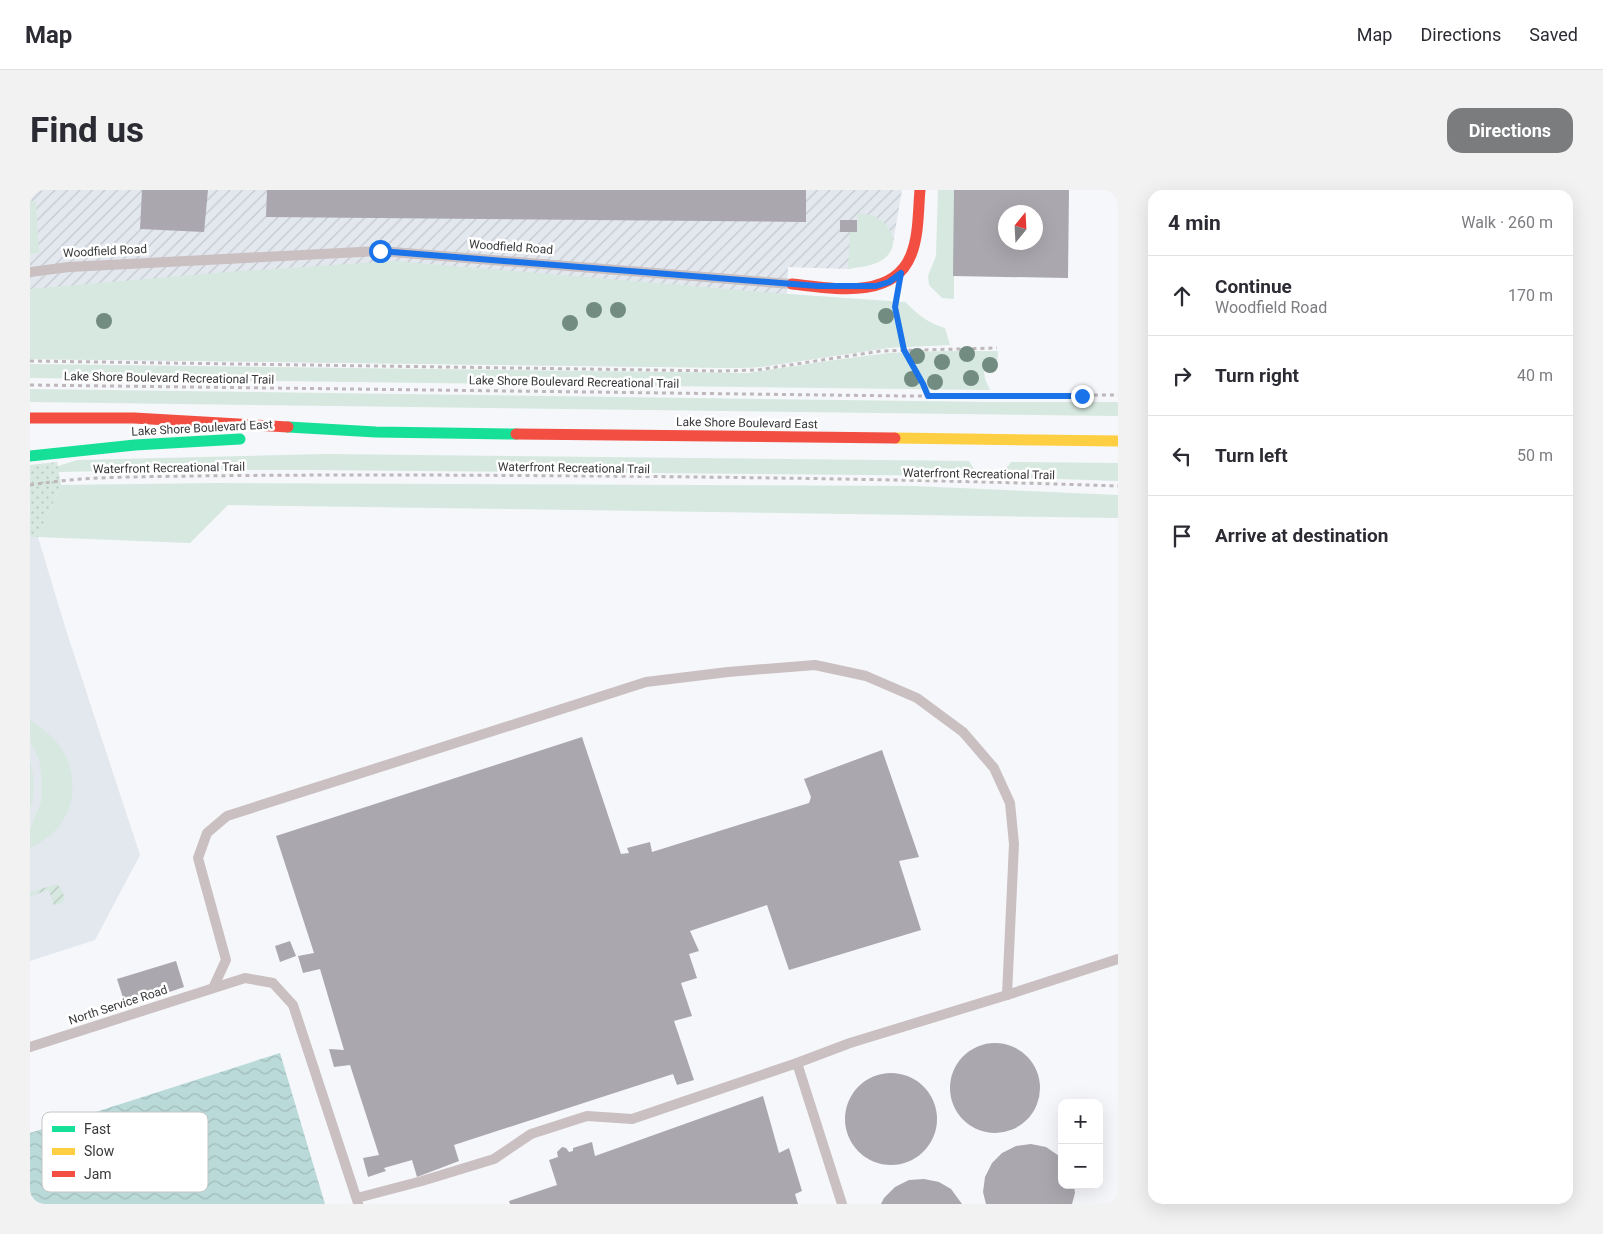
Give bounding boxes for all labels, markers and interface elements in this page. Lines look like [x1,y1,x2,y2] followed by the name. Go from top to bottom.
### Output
[25,21,72,49] text: Map
[1357,24,1392,45] text: Map
[1420,24,1501,45] text: Directions
[1529,24,1578,45] text: Saved
[1447,108,1573,153] button: Directions
[30,110,144,151] text: Find us
[998,205,1043,250] north arrow
[1168,211,1221,235] text: 4 min
[1461,213,1553,232] text: Walk · 260 m
[469,237,553,257] street label: Woodfield Road
[369,240,392,263] route start
[63,242,147,260] street label: Woodfield Road
[1215,275,1292,298] text: Continue
[1168,282,1196,310] icon: ahead
[1508,286,1553,305] text: 170 m
[1215,298,1327,317] text: Woodfield Road
[1168,362,1196,390] icon: right
[1215,364,1299,387] text: Turn right
[1517,366,1553,385] text: 40 m
[64,369,274,387] street label: Lake Shore Boulevard Recreational Trail
[469,373,679,391] street label: Lake Shore Boulevard Recreational Trail
[1071,385,1094,408] route end
[676,415,818,431] street label: Lake Shore Boulevard East
[131,417,273,439] street label: Lake Shore Boulevard East
[1168,442,1196,470] icon: left
[1215,444,1288,467] text: Turn left
[1517,446,1553,465] text: 50 m
[93,460,245,476] street label: Waterfront Recreational Trail
[498,460,650,476] street label: Waterfront Recreational Trail
[903,466,1055,482] street label: Waterfront Recreational Trail
[1168,522,1196,550] icon: arrive
[1215,524,1388,547] text: Arrive at destination
[67,982,169,1028] street label: North Service Road
[1058,1099,1103,1189] map controls
[1058,1099,1103,1144] button: +
[42,1112,208,1192] legend
[84,1121,111,1137] text: Fast
[84,1143,115,1159] text: Slow
[1058,1144,1103,1189] button: −
[84,1166,112,1182] text: Jam

